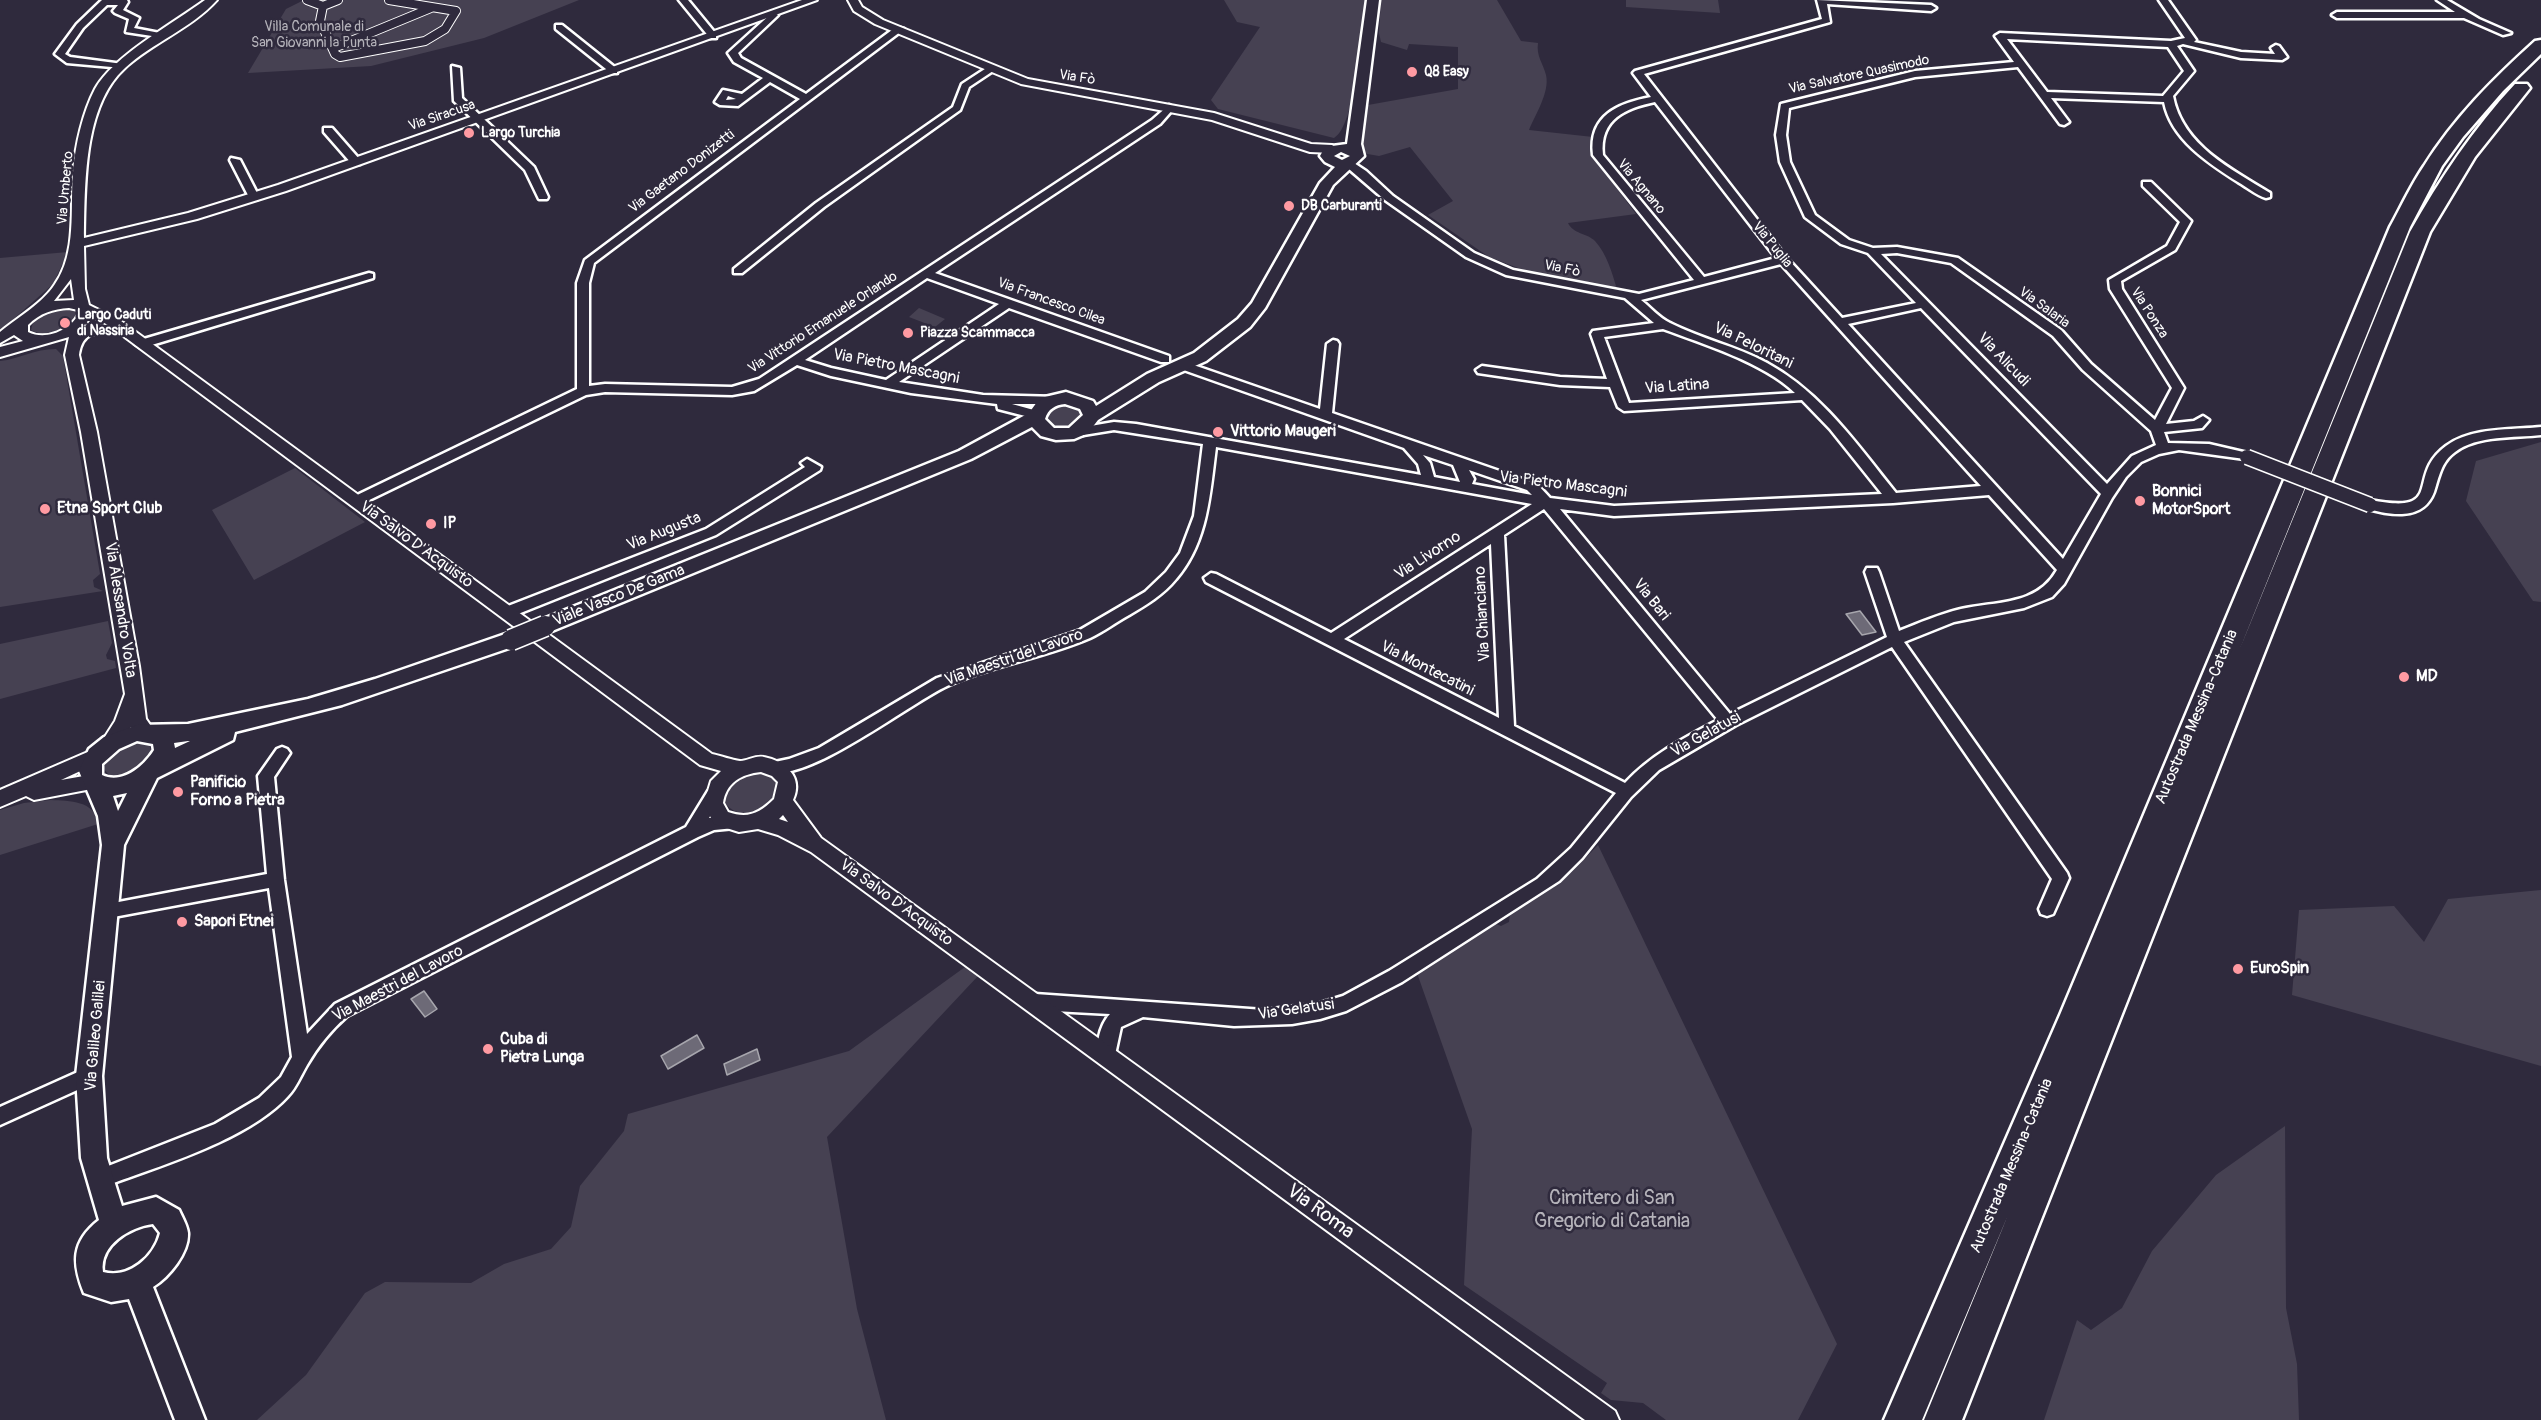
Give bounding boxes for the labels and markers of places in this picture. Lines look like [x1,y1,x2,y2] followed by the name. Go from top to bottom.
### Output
[1424,64,1469,80] place label: Q8 Easy
[1405,65,1419,79] marker: Q8 Easy
[481,125,560,141] place label: Largo Turchia
[462,126,476,140] marker: Largo Turchia
[1301,198,1382,214] place label: DB Carburanti
[1282,199,1296,213] marker: DB Carburanti
[77,307,151,340] place label: Largo Caduti di Nassiria
[58,316,72,330] marker: Largo Caduti di Nassiria
[920,325,1035,341] place label: Piazza Scammacca
[901,326,915,340] marker: Piazza Scammacca
[1230,422,1336,442] place label: Vittorio Maugeri
[1211,425,1225,439] marker: Vittorio Maugeri
[2152,482,2230,520] place label: Bonnici MotorSport
[2133,494,2147,508] marker: Bonnici MotorSport
[57,499,162,519] place label: Etna Sport Club
[38,502,52,516] marker: Etna Sport Club
[443,514,456,534] place label: IP
[424,517,438,531] marker: IP
[2416,667,2438,687] place label: MD
[2397,670,2411,684] marker: MD
[190,773,285,811] place label: Panificio Forno a Pietra
[171,785,185,799] marker: Panificio Forno a Pietra
[194,912,274,932] place label: Sapori Etnei
[175,915,189,929] marker: Sapori Etnei
[2250,959,2309,979] place label: EuroSpin
[2231,962,2245,976] marker: EuroSpin
[500,1030,584,1068] place label: Cuba di Pietra Lunga
[481,1042,495,1056] marker: Cuba di Pietra Lunga

